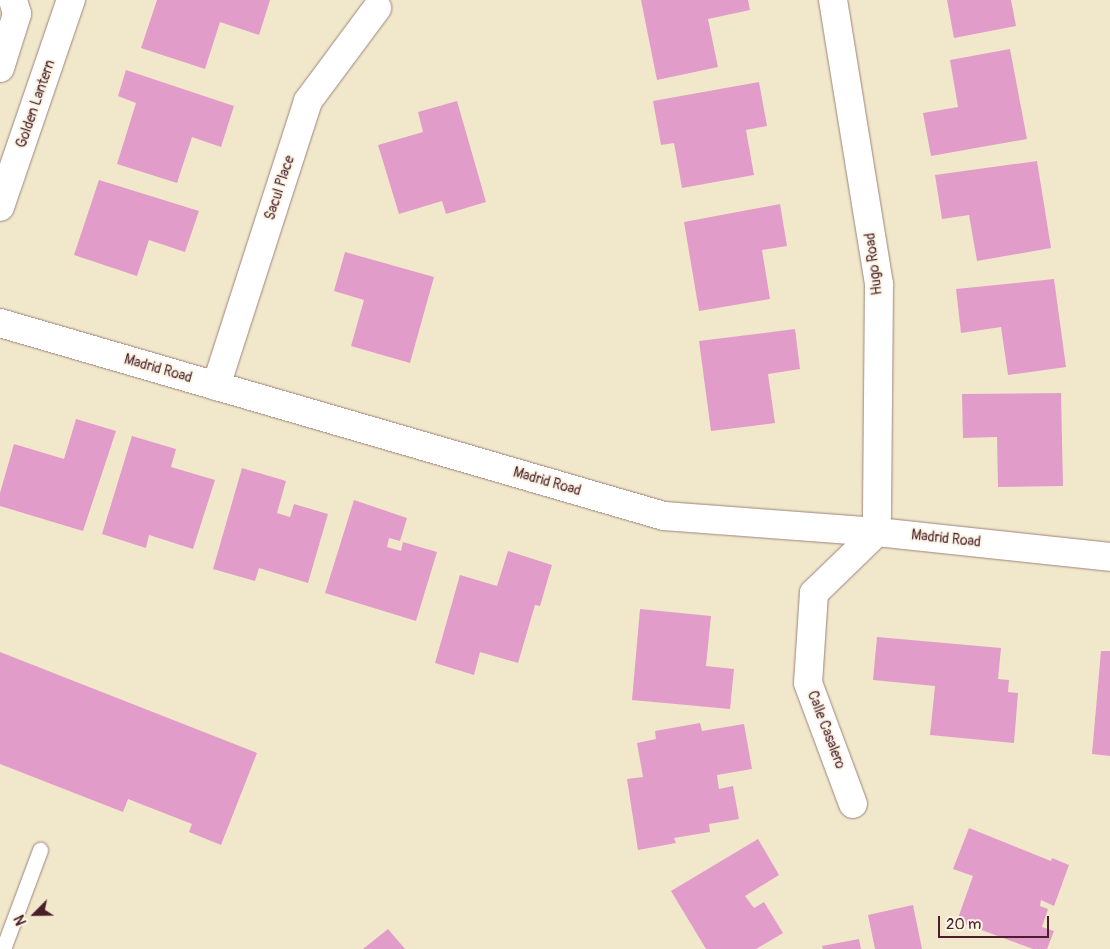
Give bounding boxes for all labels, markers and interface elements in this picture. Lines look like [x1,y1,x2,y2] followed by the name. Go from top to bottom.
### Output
[13,58,59,150] street label: Golden Lantern
[262,154,298,222] street label: Sacul Place
[862,232,886,296] street label: Hugo Road
[122,351,194,387] street label: Madrid Road
[511,464,583,500] street label: Madrid Road
[910,527,982,551] street label: Madrid Road
[803,689,849,771] street label: Calle Casalero
[10,889,60,939] north arrow
[940,906,1051,938] scale bar
[11,912,30,928] text: N
[946,915,981,934] text: 20 m

